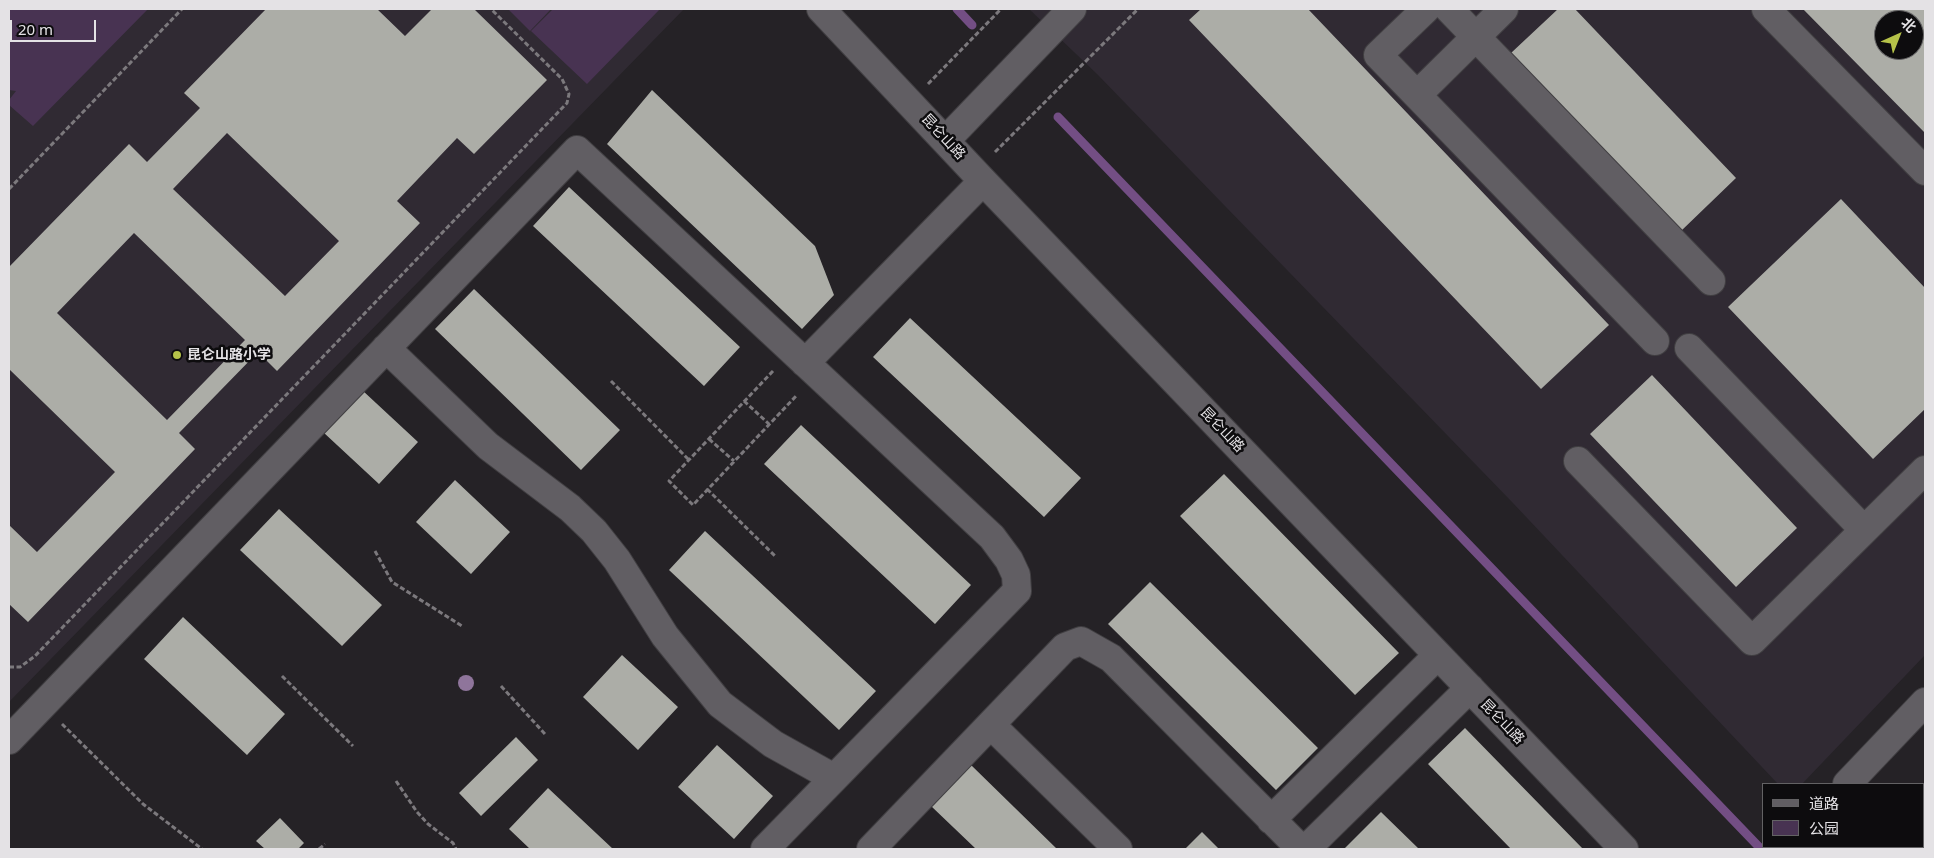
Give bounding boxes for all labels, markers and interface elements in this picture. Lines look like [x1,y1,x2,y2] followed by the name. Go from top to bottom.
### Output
[12,10,99,42] scale bar
[1874,10,1924,60] north arrow
[1897,13,1921,36] text: 北
[18,19,53,39] text: 20 m
[918,111,968,163] street label: 昆仑山路
[187,347,271,363] place label: 昆仑山路小学
[171,349,183,361] marker: 昆仑山路小学
[1197,404,1247,456] street label: 昆仑山路
[1477,696,1527,748] street label: 昆仑山路
[1762,783,1924,848] legend
[1809,793,1839,813] text: 道路
[1809,818,1839,838] text: 公园

